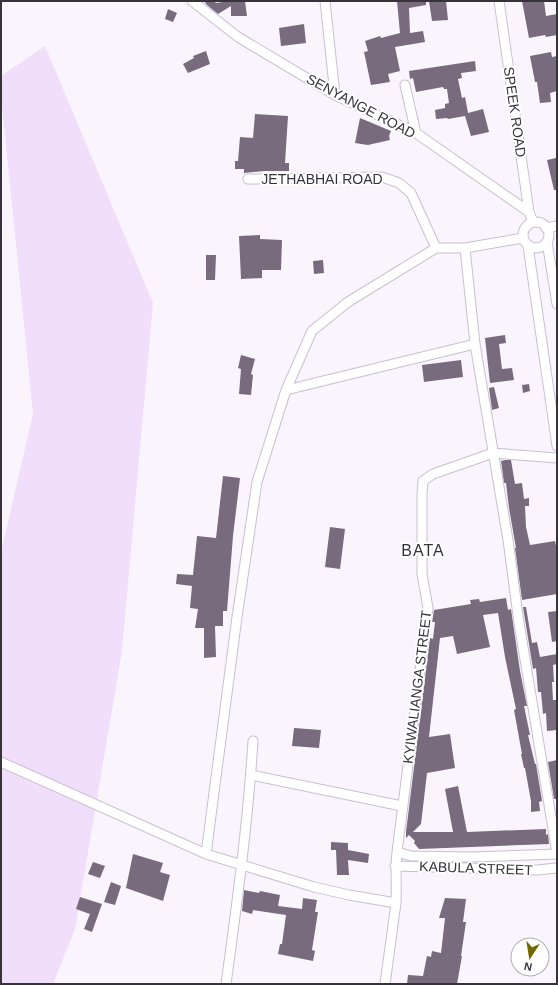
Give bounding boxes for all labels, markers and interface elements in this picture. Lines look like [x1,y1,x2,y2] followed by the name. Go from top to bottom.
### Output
[501,66,529,158] street label: SPEEK ROAD
[304,71,418,141] street label: SENYANGE ROAD
[261,171,383,187] street label: JETHABHAI ROAD
[401,542,445,559] district label: BATA
[400,609,434,765] street label: KYIWALIANGA STREET
[419,858,533,878] street label: KABULA STREET
[510,937,550,977] north arrow
[523,960,533,973] text: N

